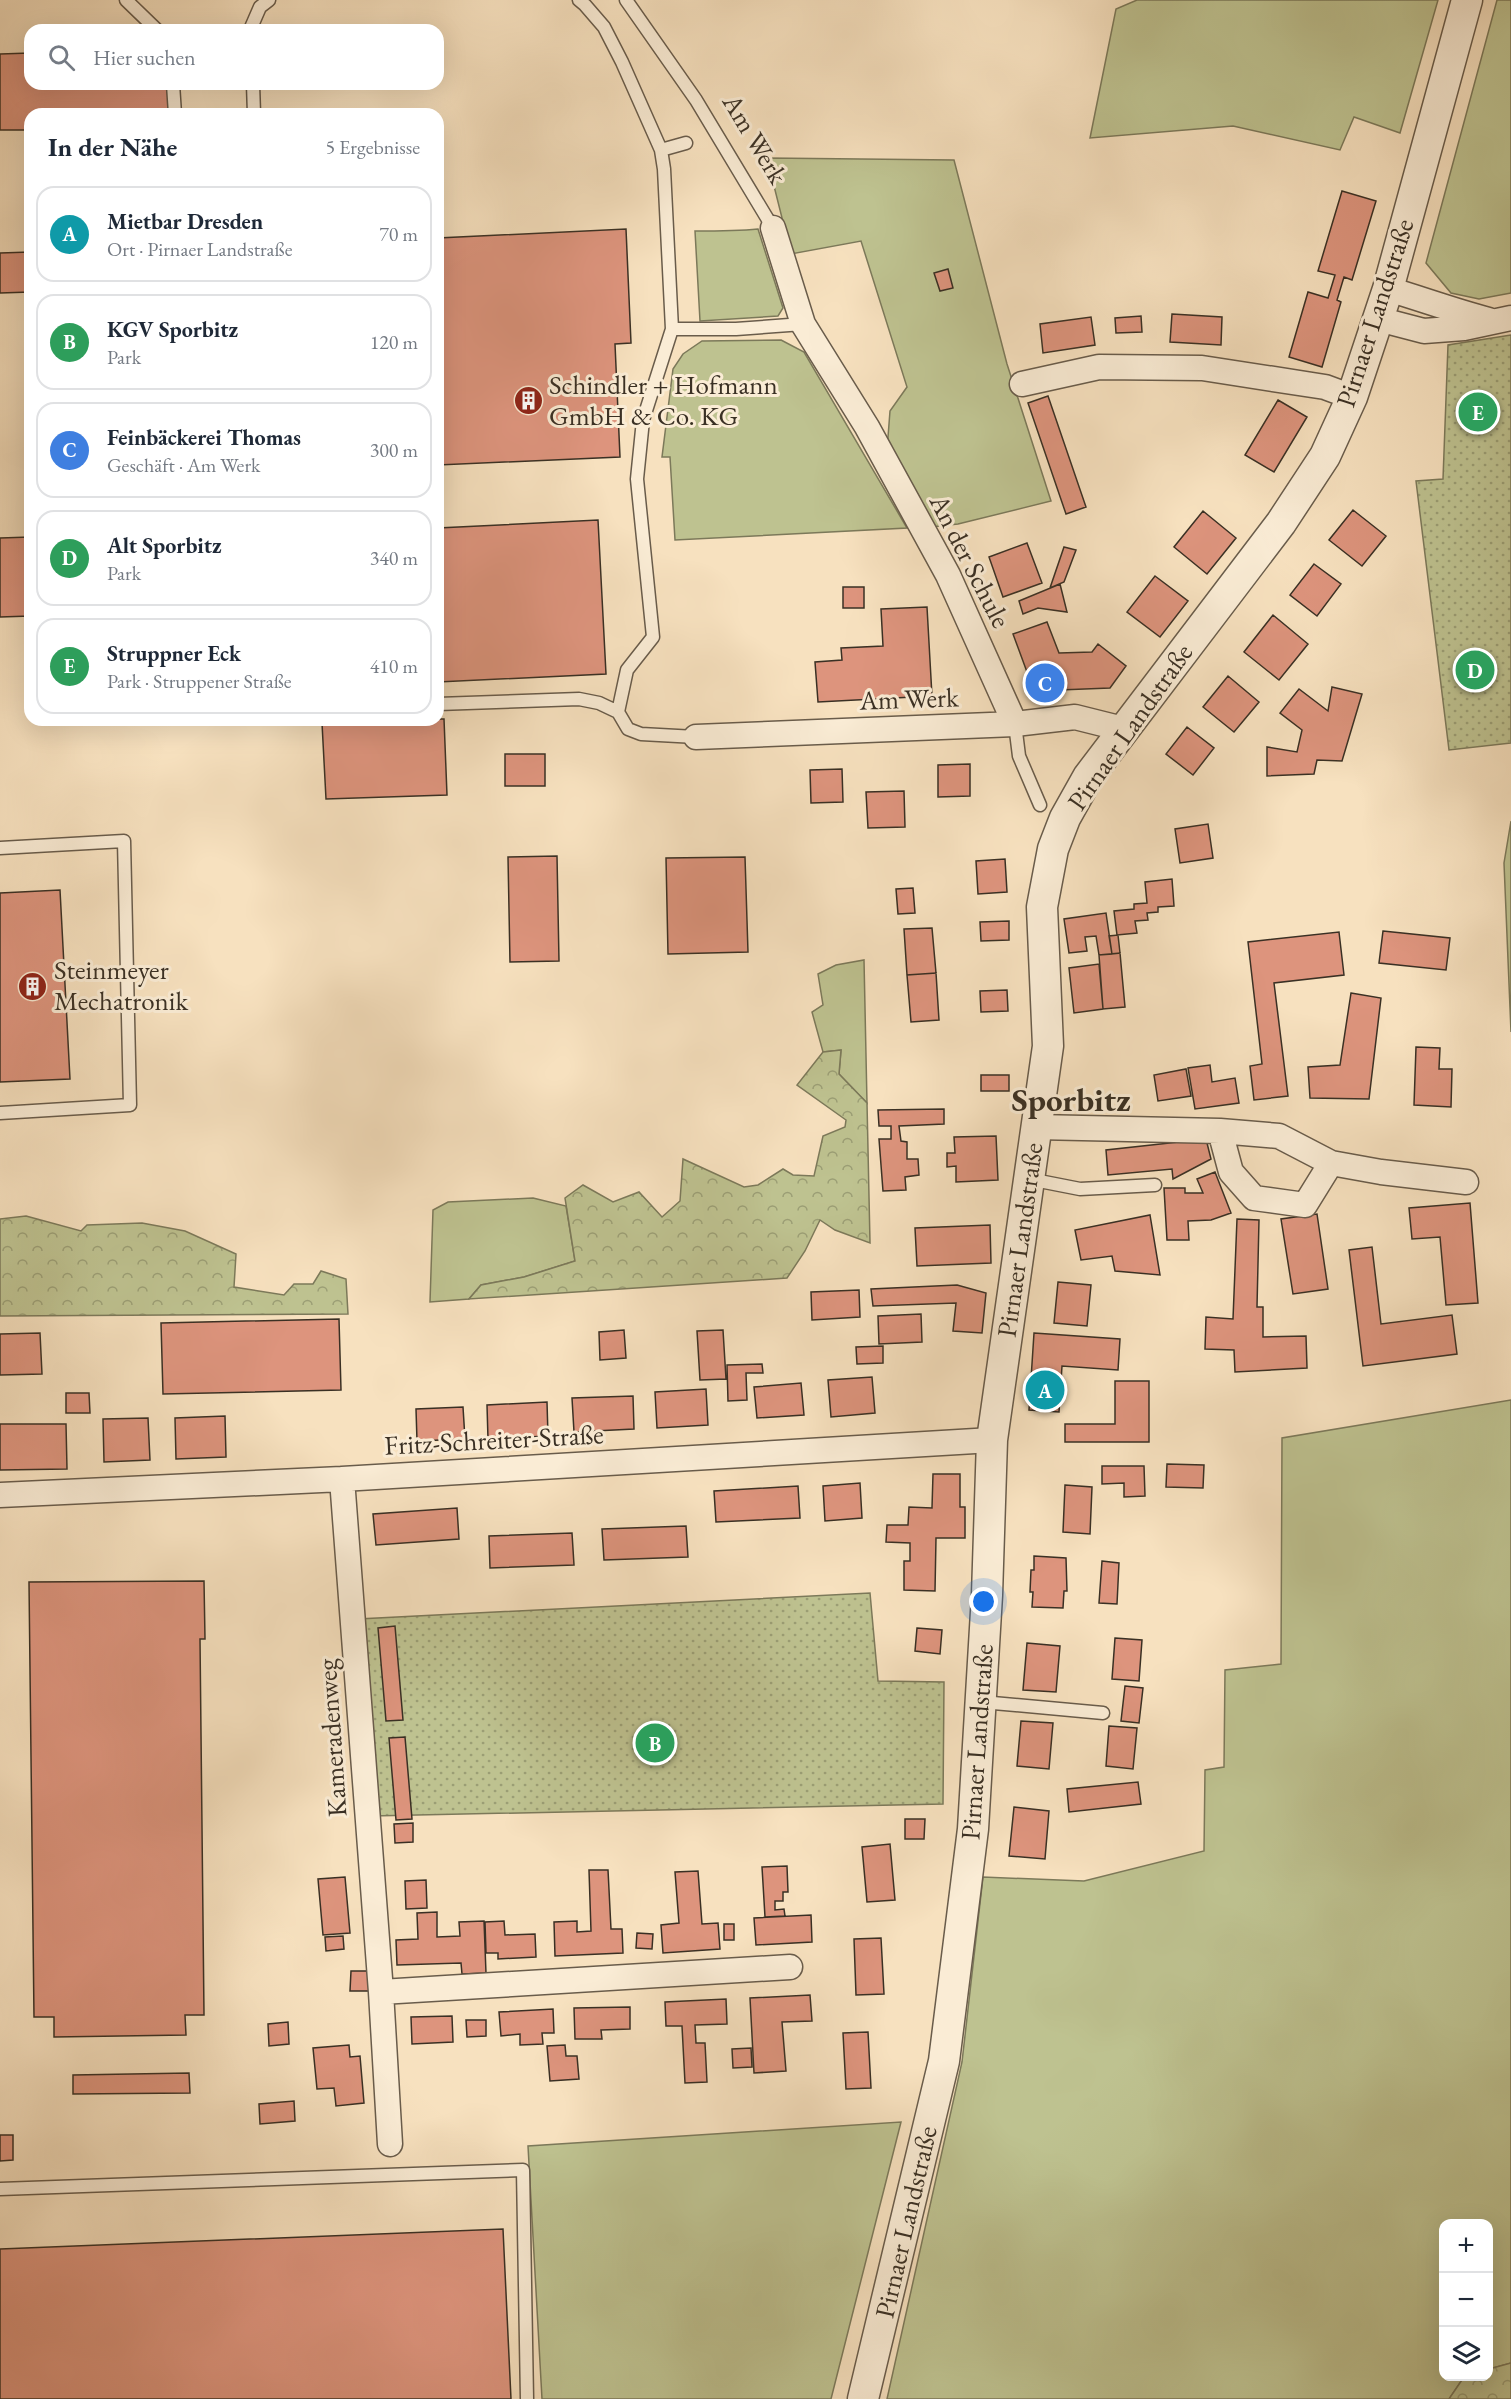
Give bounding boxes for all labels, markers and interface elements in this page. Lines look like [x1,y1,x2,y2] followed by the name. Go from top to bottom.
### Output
[24,24,444,90] search box
[45,41,78,74] icon: search
[93,43,196,72] text: Hier suchen
[714,86,796,191] street label: Am Werk
[48,130,177,164] text: In der Nähe
[325,134,420,160] text: 5 Ergebnisse
[107,207,263,236] text: Mietbar Dresden
[1328,214,1421,412] street label: Pirnaer Landstraße
[62,221,77,247] text: A
[379,221,418,247] text: 70 m
[107,236,292,262] text: Ort · Pirnaer Landstraße
[107,315,238,344] text: KGV Sporbitz
[63,329,76,355] text: B
[370,329,418,355] text: 120 m
[107,344,141,370] text: Park
[549,367,778,433] place label: Schindler + Hofmann GmbH & Co. KG
[512,385,544,417] building icon: Schindler + Hofmann GmbH & Co. KG
[1458,390,1498,434] pin: E
[107,423,301,452] text: Feinbäckerei Thomas
[62,437,77,463] text: C
[370,437,418,463] text: 300 m
[107,452,260,478] text: Geschäft · Am Werk
[921,487,1019,634] street label: An der Schule
[107,531,222,560] text: Alt Sporbitz
[62,545,77,571] text: D
[370,545,418,571] text: 340 m
[107,560,141,586] text: Park
[1059,636,1200,817] street label: Pirnaer Landstraße
[107,639,241,668] text: Struppner Eck
[1456,648,1494,692] pin: D
[64,653,75,679] text: E
[370,653,418,679] text: 410 m
[1026,660,1064,706] pin: C
[107,668,292,694] text: Park · Struppener Straße
[858,679,960,718] street label: Am Werk
[54,952,188,1018] place label: Steinmeyer Mechatronik
[17,970,49,1002] building icon: Steinmeyer Mechatronik
[1011,1078,1131,1121] district label: Sporbitz
[989,1140,1050,1339] street label: Pirnaer Landstraße
[1026,1368,1064,1412] pin: A
[383,1416,604,1463] street label: Fritz-Schreiter-Straße
[969,1587,998,1616] your location
[952,1643,1001,1841] street label: Pirnaer Landstraße
[309,1658,354,1818] street label: Kameradenweg
[636,1720,674,1766] pin: B
[866,2122,945,2321] street label: Pirnaer Landstraße
[1439,2219,1493,2381] map controls
[1439,2219,1493,2273] button: +
[1439,2273,1493,2327] button: −
[1439,2327,1493,2381] button: layers

